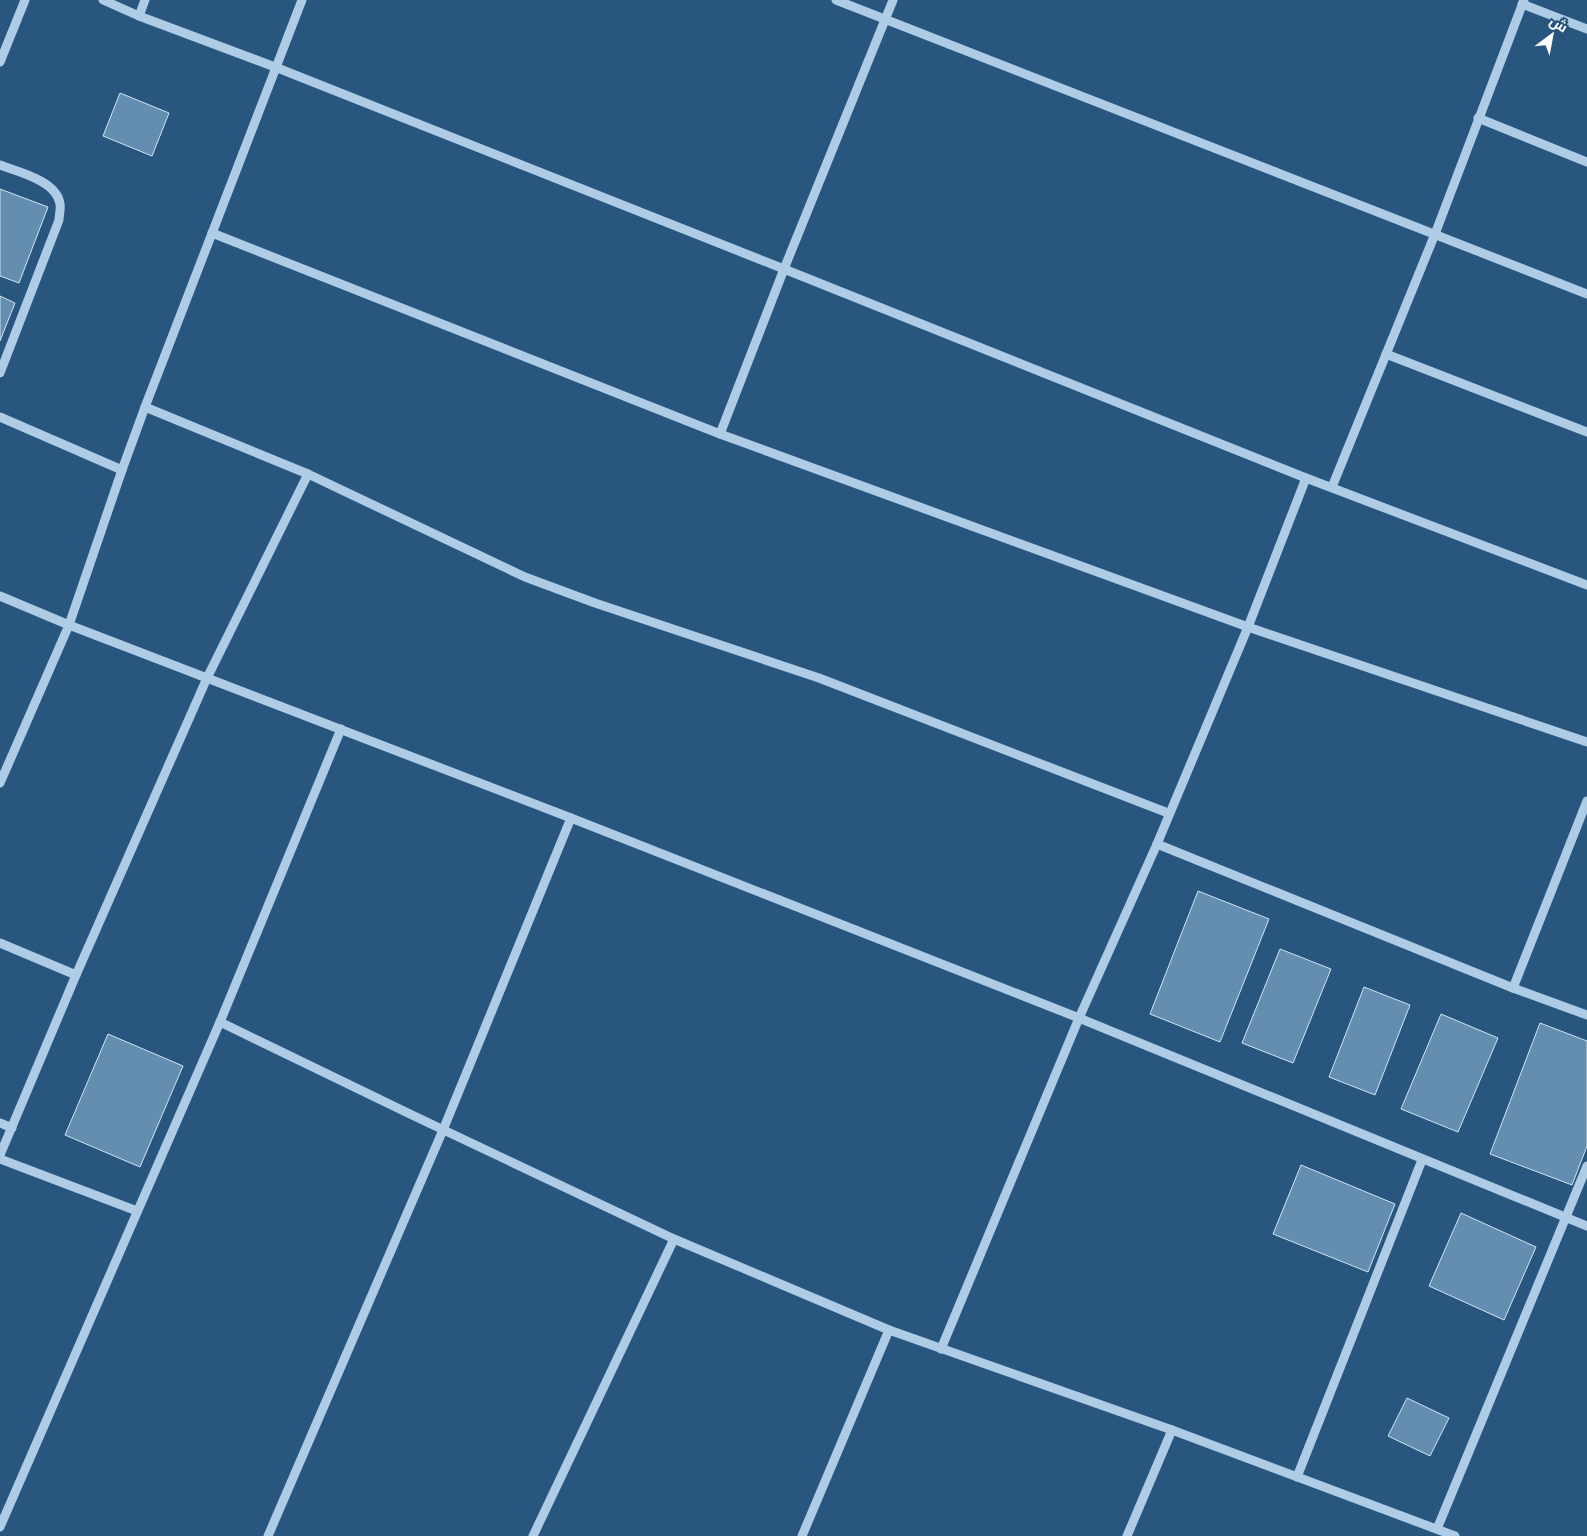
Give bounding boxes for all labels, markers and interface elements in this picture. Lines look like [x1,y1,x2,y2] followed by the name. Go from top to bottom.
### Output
[1527,10,1577,60] north arrow
[1547,12,1571,36] text: ش

